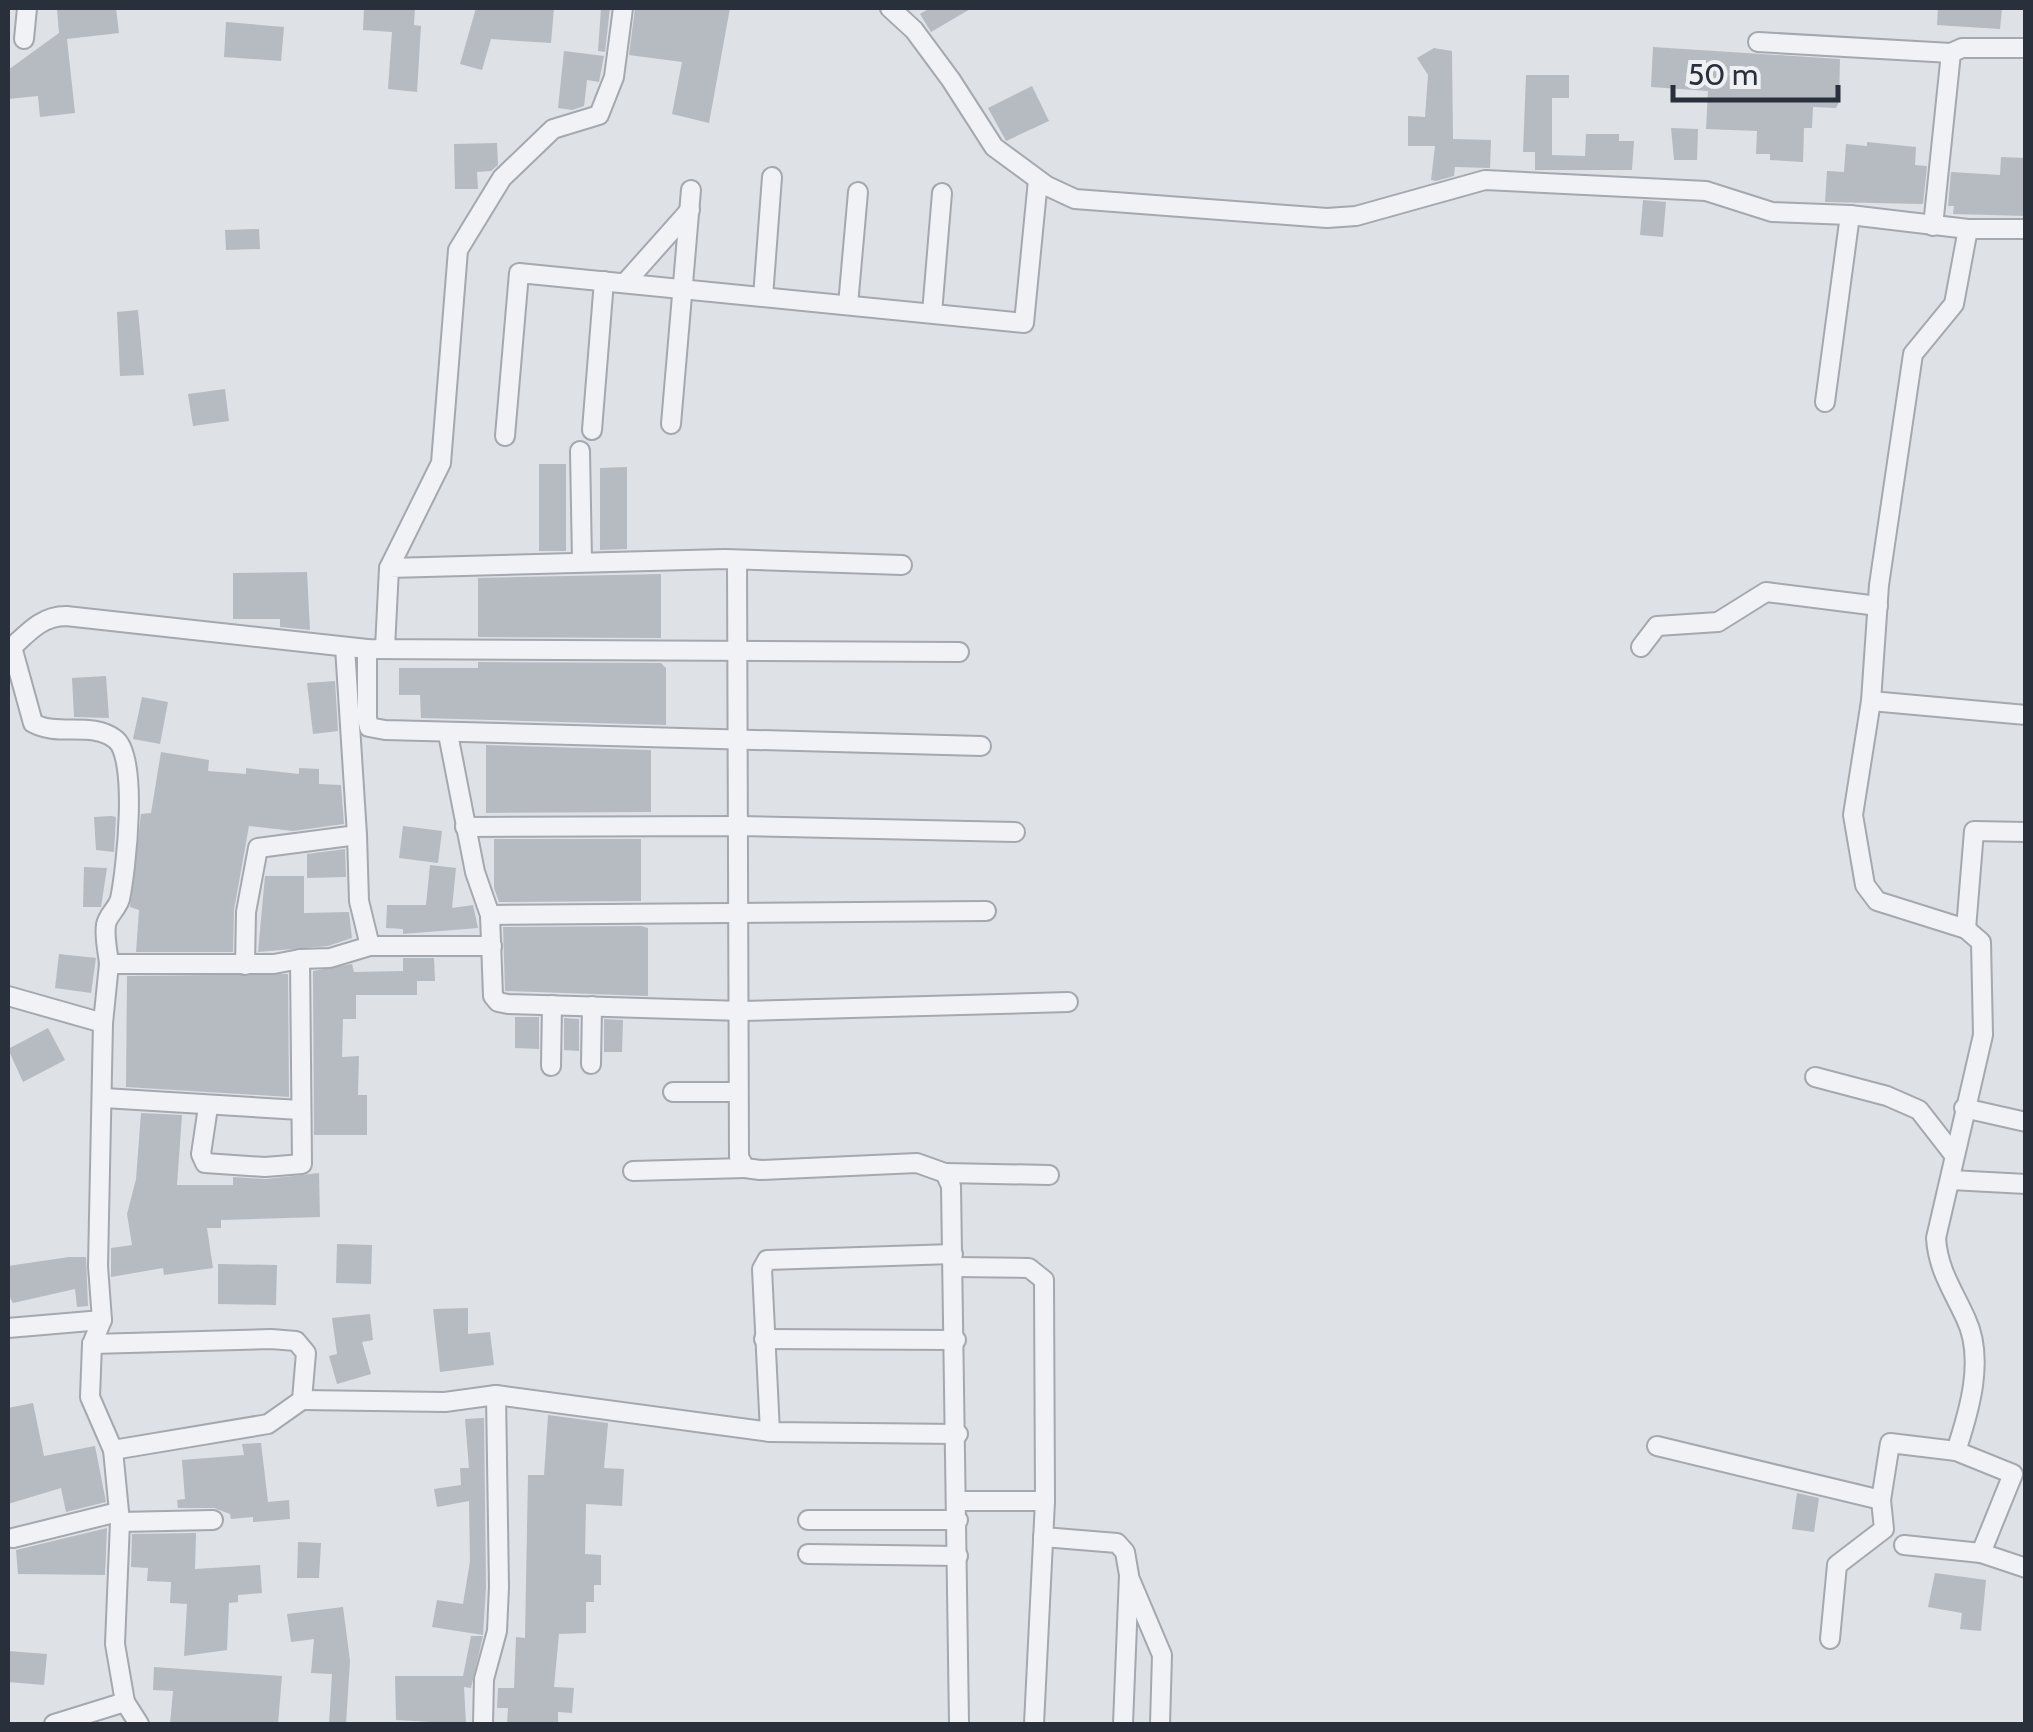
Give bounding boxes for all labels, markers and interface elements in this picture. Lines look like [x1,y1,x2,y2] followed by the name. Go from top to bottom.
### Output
[1673,40,1838,102] scale bar
[1688,56,1758,93] text: 50 m

